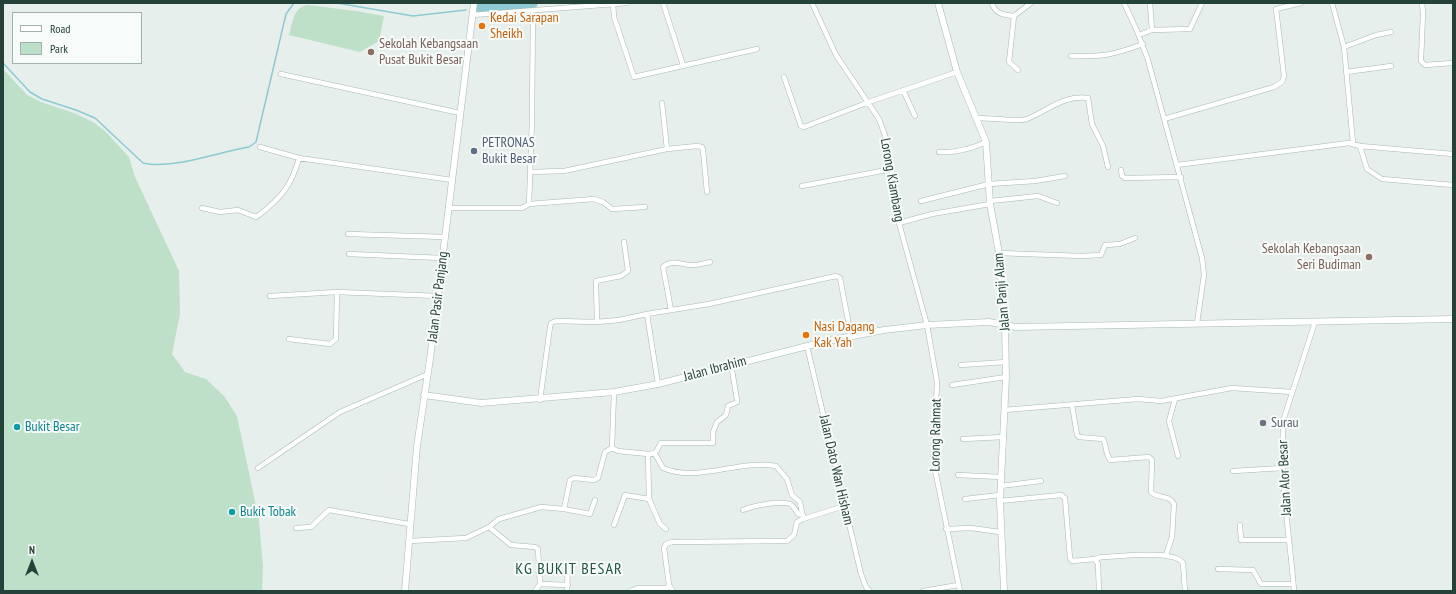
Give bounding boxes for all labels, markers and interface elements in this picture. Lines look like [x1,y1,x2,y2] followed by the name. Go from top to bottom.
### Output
[490,10,559,42] place label: Kedai Sarapan Sheikh
[12,12,142,64] legend
[50,21,70,36] text: Road
[477,21,487,31] marker: Kedai Sarapan Sheikh
[379,36,478,68] place label: Sekolah Kebangsaan Pusat Bukit Besar
[50,41,68,56] text: Park
[366,47,376,57] marker: Sekolah Kebangsaan Pusat Bukit Besar
[482,135,537,168] place label: PETRONAS Bukit Besar
[876,137,908,223] street label: Lorong Kiambang
[469,146,479,156] marker: PETRONAS Bukit Besar
[1262,241,1361,274] place label: Sekolah Kebangsaan Seri Budiman
[424,251,452,343] street label: Jalan Pasir Panjang
[990,252,1014,332] street label: Jalan Panji Alam
[1364,252,1374,262] marker: Sekolah Kebangsaan Seri Budiman
[814,319,875,352] place label: Nasi Dagang Kak Yah
[801,330,811,340] marker: Nasi Dagang Kak Yah
[682,353,748,385] street label: Jalan Ibrahim
[927,398,945,472] street label: Lorong Rahmat
[815,413,857,527] street label: Jalan Dato Wan Hisham
[1271,415,1299,431] place label: Surau
[1258,418,1268,428] marker: Surau
[25,419,80,435] place label: Bukit Besar
[12,422,22,432] marker: Bukit Besar
[1275,439,1295,517] street label: Jalan Alor Besar
[240,504,296,520] place label: Bukit Tobak
[227,507,237,517] marker: Bukit Tobak
[12,542,52,582] north arrow
[29,543,35,557] text: N
[515,559,623,579] district label: KG BUKIT BESAR

